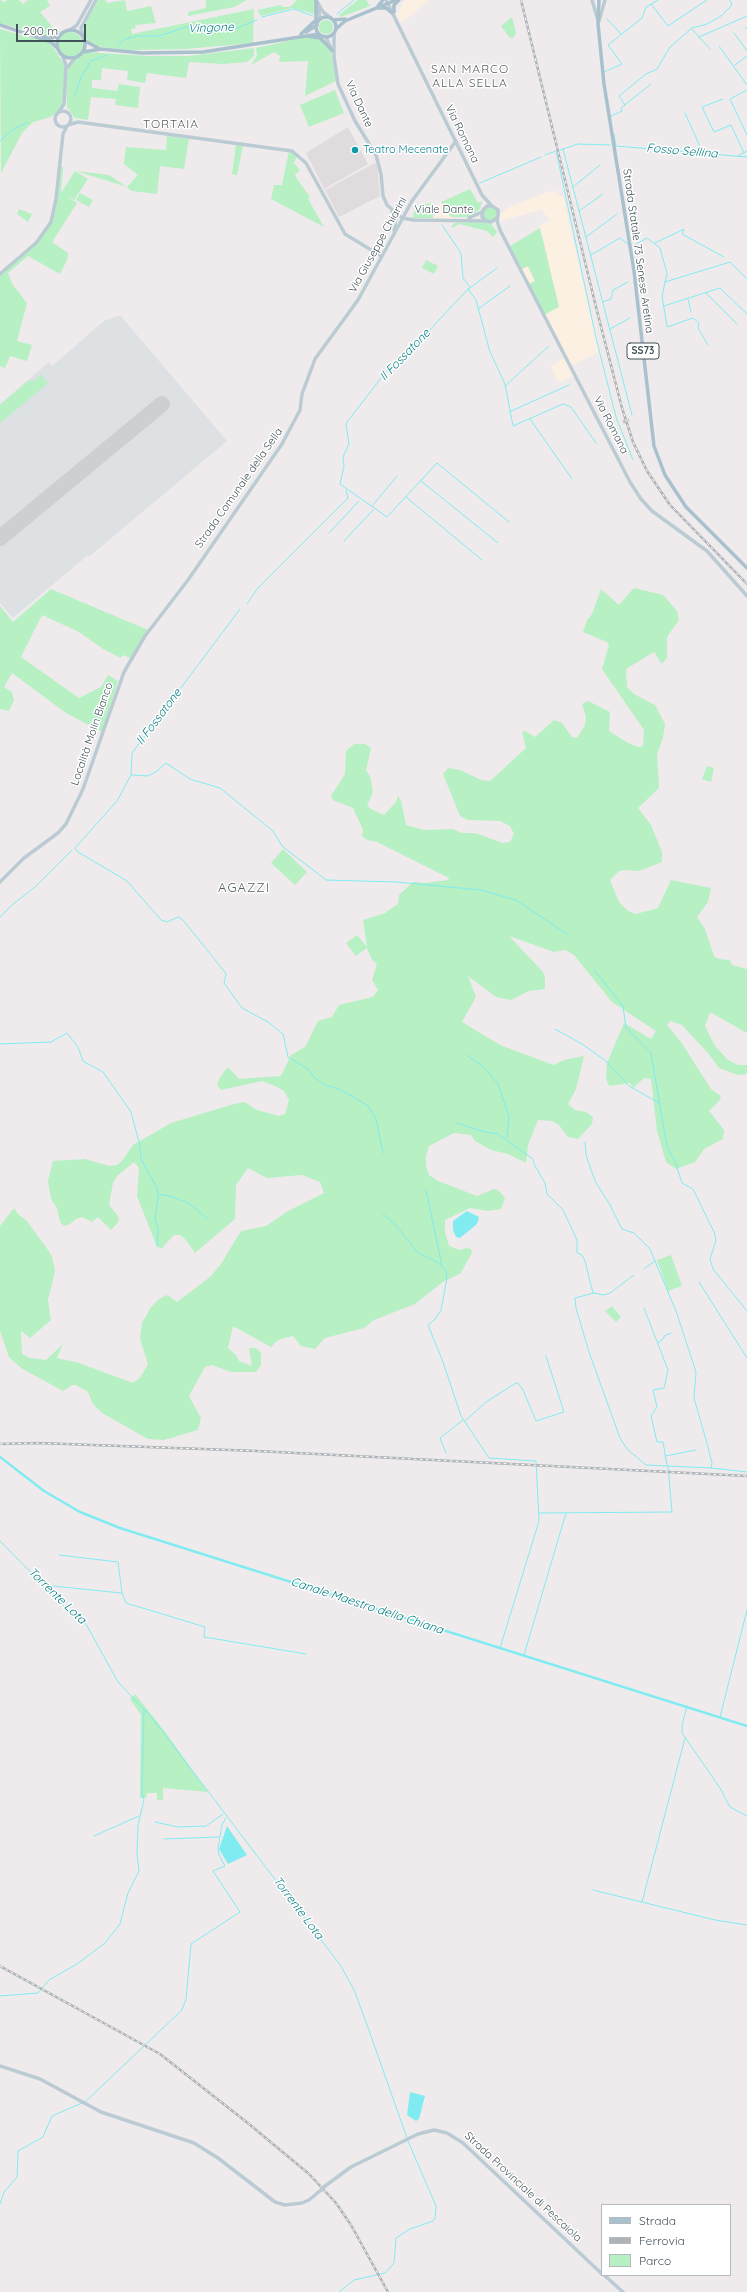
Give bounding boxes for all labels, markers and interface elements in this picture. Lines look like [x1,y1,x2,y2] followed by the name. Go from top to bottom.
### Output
[18,16,88,42] scale bar
[188,20,234,36] water label: Vingone
[23,23,58,38] text: 200 m
[431,62,509,90] district label: SAN MARCO ALLA SELLA
[342,78,376,130] street label: Via Dante
[442,103,482,165] street label: Via Romana
[143,117,199,131] district label: TORTAIA
[646,141,718,161] water label: Fosso Sellina
[363,143,449,157] place label: Teatro Mecenate
[350,145,360,155] marker: Teatro Mecenate
[620,168,656,334] street label: Strada Statale 73 Senese Aretina
[346,195,410,295] street label: Via Giuseppe Chiarini
[415,203,473,217] street label: Viale Dante
[377,326,433,384] water label: Il Fossatone
[627,343,659,359] road number: SS73
[591,394,631,456] street label: Via Romana
[192,425,286,551] street label: Strada Comunale della Sella
[68,681,116,787] street label: Località Molin Bianco
[133,686,185,748] water label: Il Fossatone
[218,880,270,896] district label: AGAZZI
[25,1565,89,1627] water label: Torrente Lota
[289,1575,445,1637] water label: Canale Maestro della Chiana
[270,1874,326,1942] water label: Torrente Lota
[462,2129,584,2245] street label: Strada Provinciale di Pescaiola
[601,2204,731,2276] legend
[639,2213,676,2228] text: Strada
[639,2233,685,2248] text: Ferrovia
[639,2253,671,2268] text: Parco

